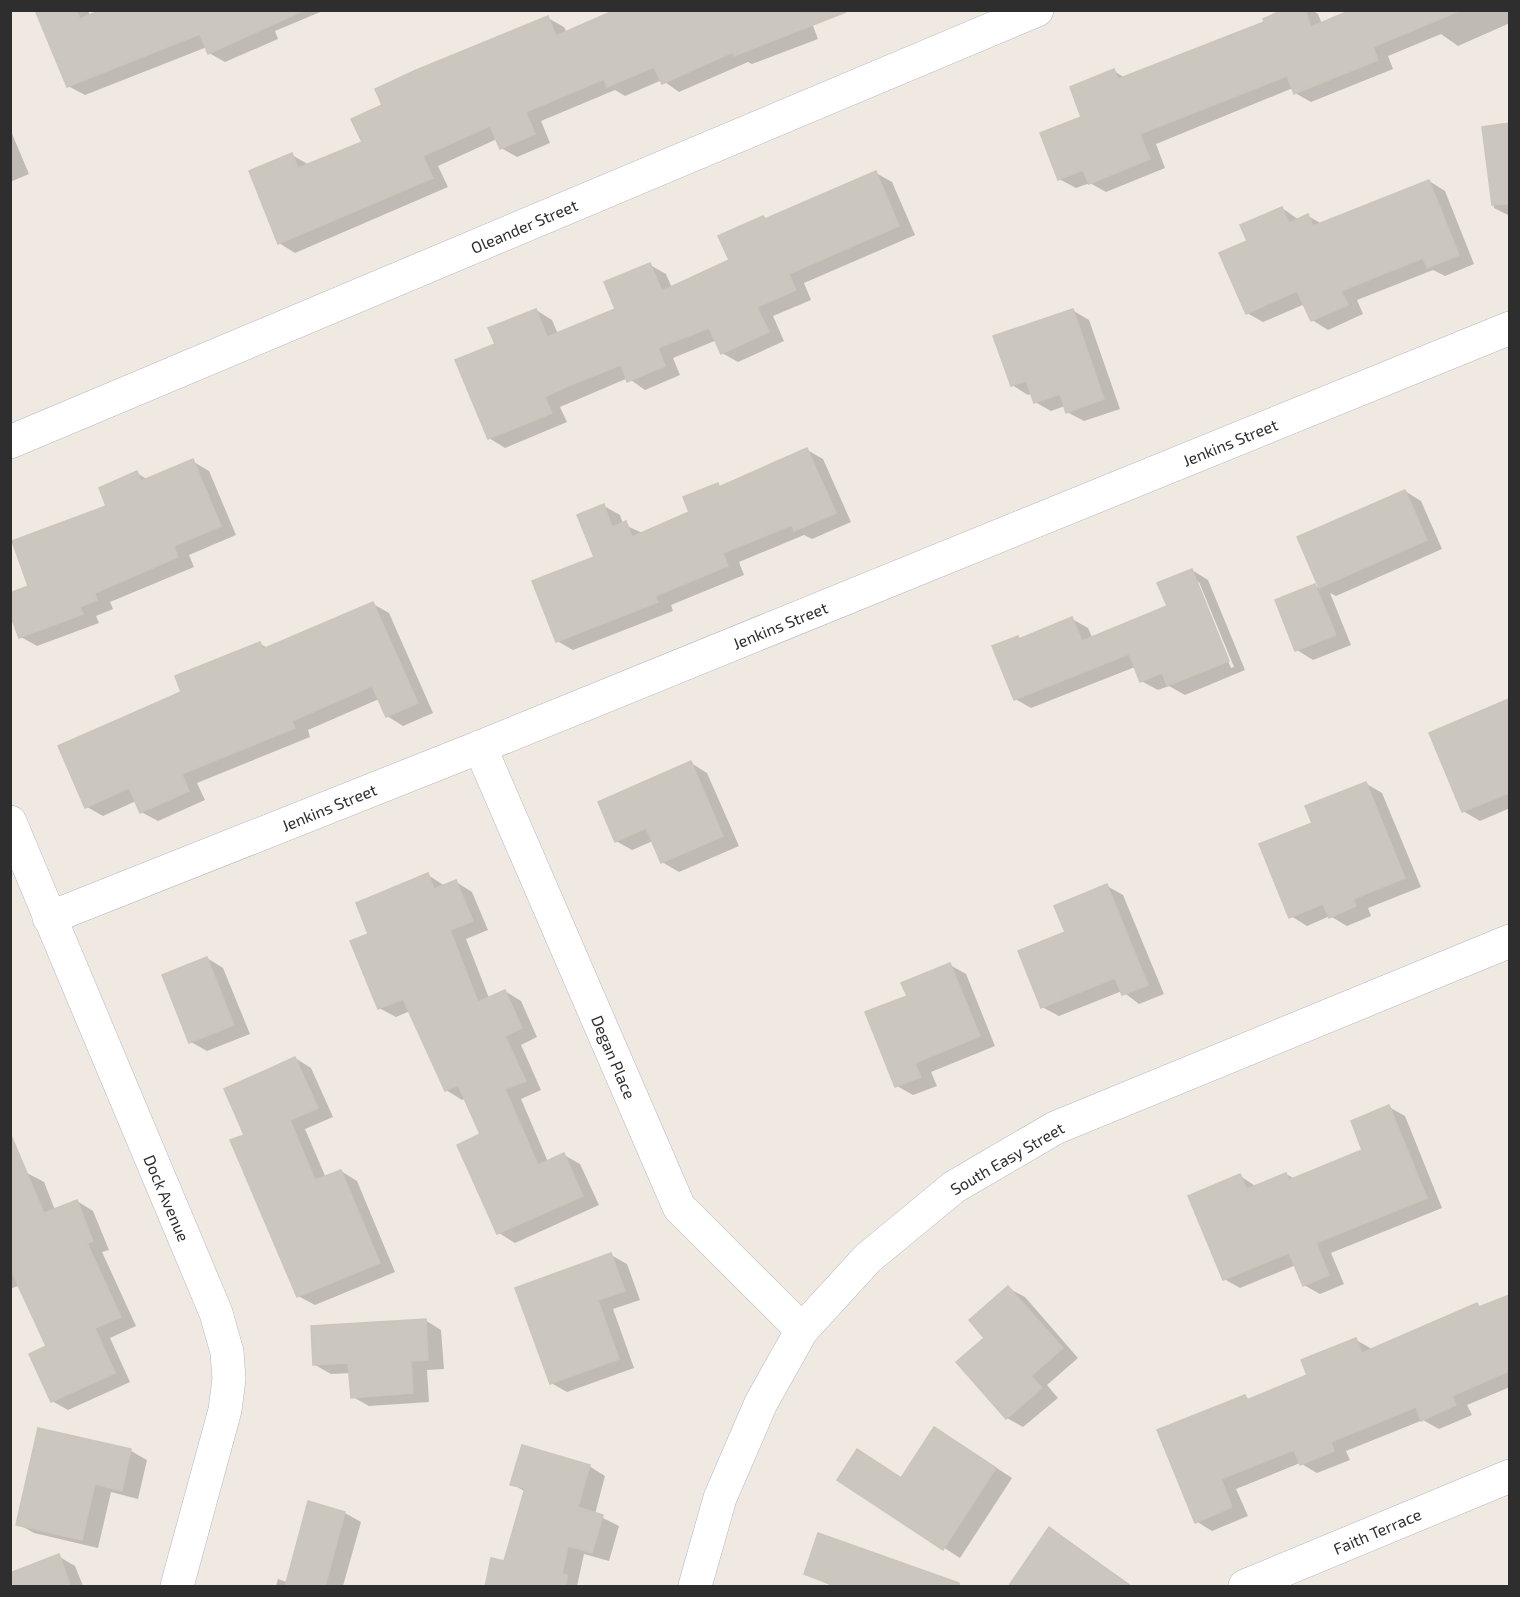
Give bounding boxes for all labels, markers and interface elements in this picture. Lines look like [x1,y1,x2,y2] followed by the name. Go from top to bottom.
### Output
[468,195,580,257] street label: Oleander Street
[1180,414,1280,470] street label: Jenkins Street
[730,597,830,653] street label: Jenkins Street
[279,779,379,835] street label: Jenkins Street
[588,1012,640,1102] street label: Degan Place
[947,1118,1067,1198] street label: South Easy Street
[140,1152,194,1244] street label: Dock Avenue
[1330,1504,1424,1558] street label: Faith Terrace

